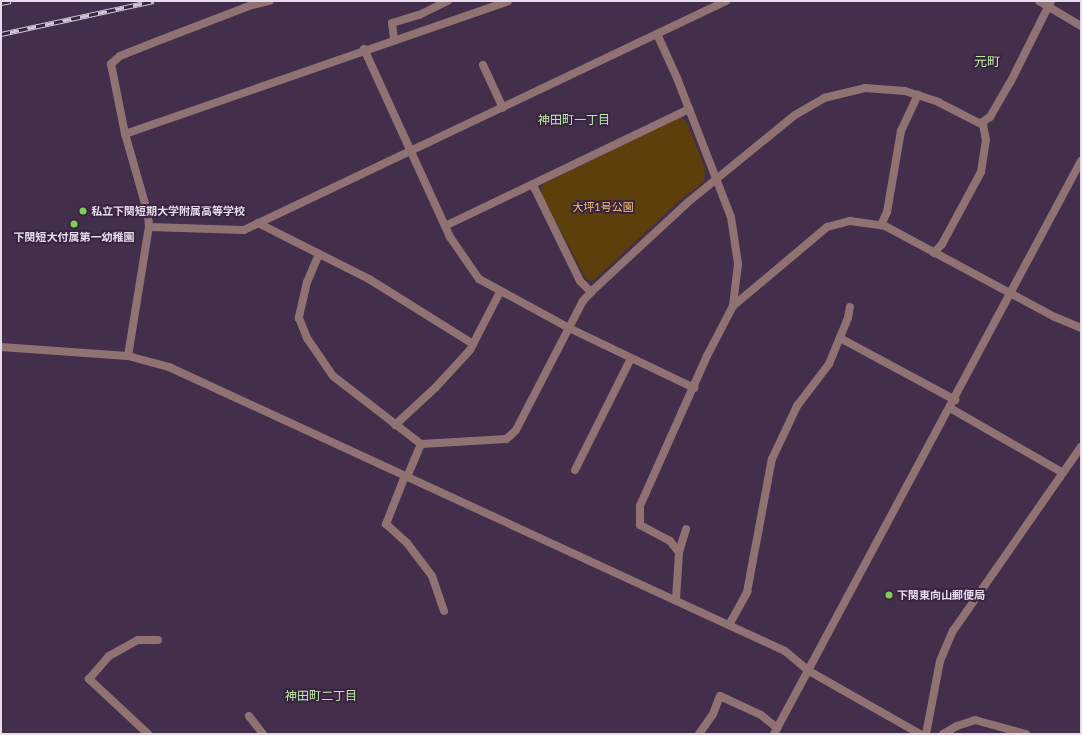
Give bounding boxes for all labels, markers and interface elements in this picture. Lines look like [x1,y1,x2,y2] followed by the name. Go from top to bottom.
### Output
[974,53,1000,69] district label: 元町
[538,113,610,127] district label: 神田町一丁目
[572,200,634,214] park label: 大坪1号公園
[91,204,245,218] place label: 私立下関短期大学附属高等学校
[78,206,88,216] marker: 私立下関短期大学附属高等学校
[69,219,79,229] marker: 下関短大付属第一幼稚園
[14,230,134,244] place label: 下関短大付属第一幼稚園
[897,588,985,602] place label: 下関東向山郵便局
[884,590,894,600] marker: 下関東向山郵便局
[285,689,357,703] district label: 神田町二丁目

